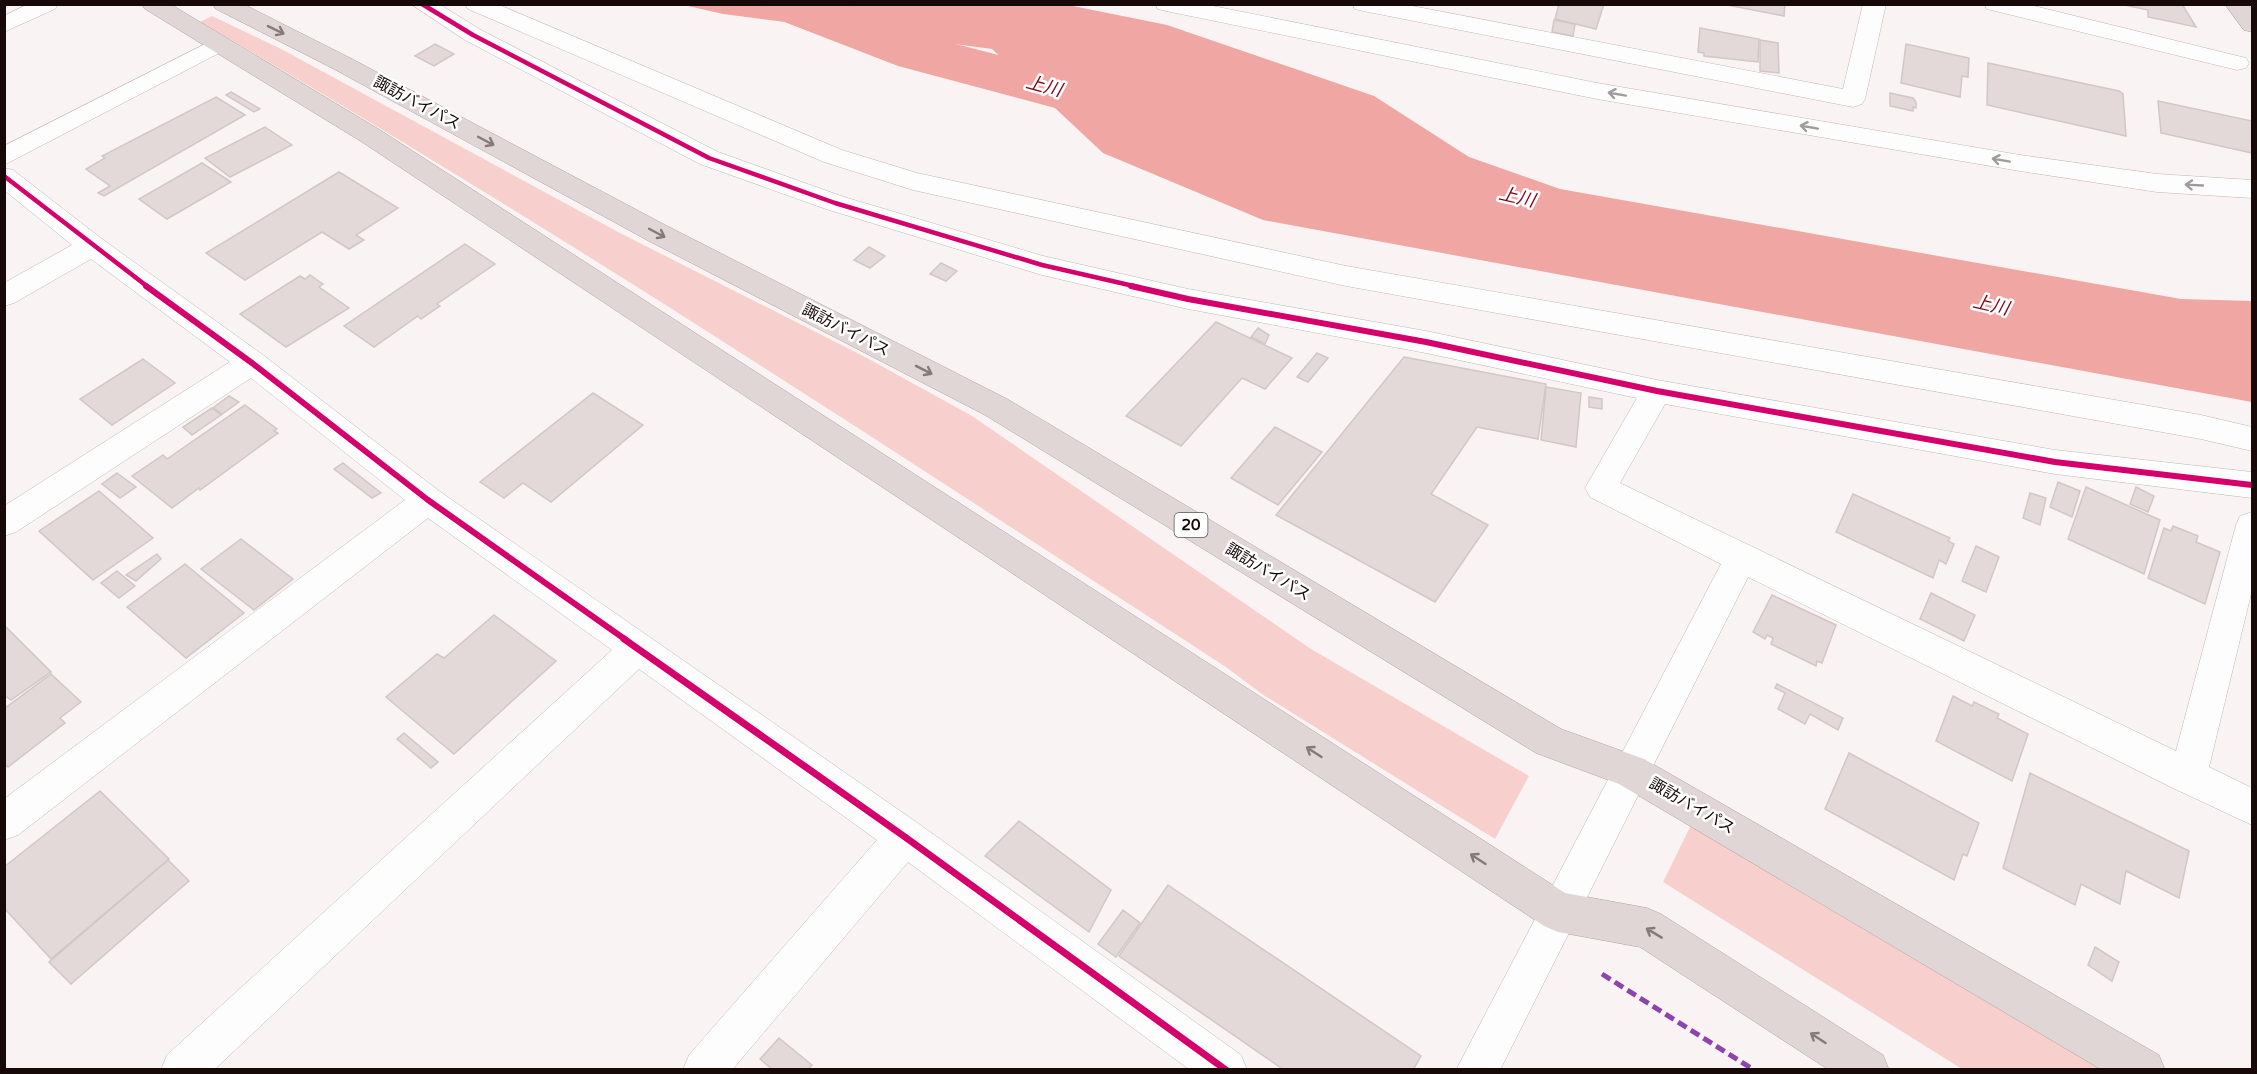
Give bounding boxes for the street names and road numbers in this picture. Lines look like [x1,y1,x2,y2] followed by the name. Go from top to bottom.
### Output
[370,72,464,134] street label: 諏訪バイパス
[799,299,893,361] street label: 諏訪バイパス
[1174,513,1208,537] road number: 20
[1222,539,1314,605] street label: 諏訪バイパス
[1646,773,1738,839] street label: 諏訪バイパス

